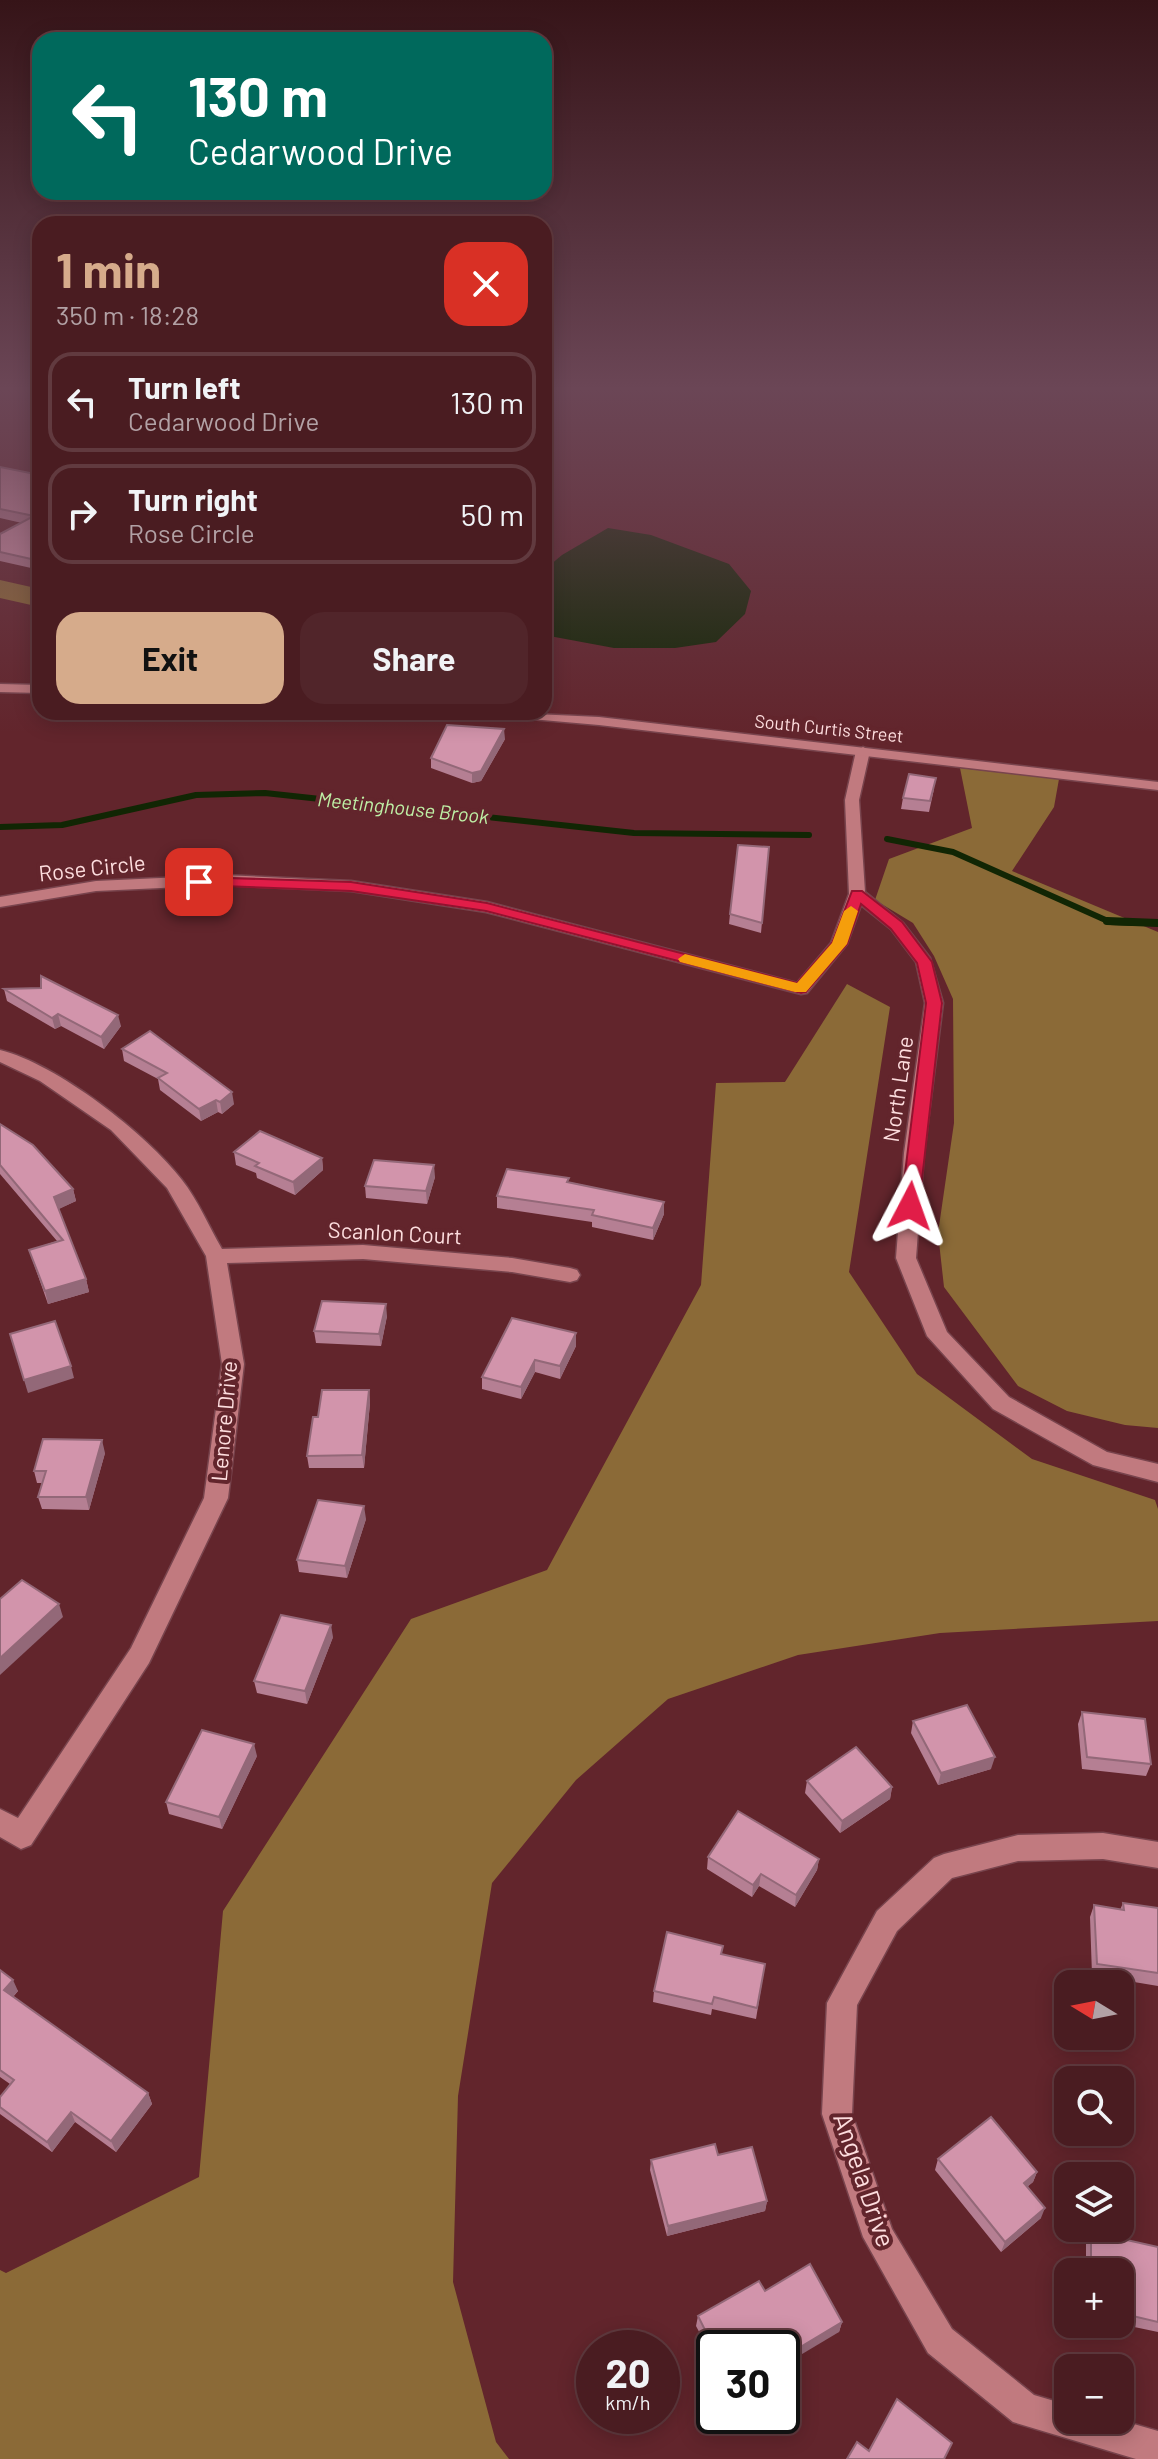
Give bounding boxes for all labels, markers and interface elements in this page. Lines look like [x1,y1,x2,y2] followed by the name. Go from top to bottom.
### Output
[188,61,328,128] text: 130 m
[56,64,160,168] icon: left
[188,129,453,172] text: Cedarwood Drive
[56,240,161,298] text: 1 min
[444,242,528,326] button: close
[56,299,199,330] text: 350 m · 18:28
[128,369,241,405] text: Turn left
[60,380,104,424] icon: left
[450,384,524,420] text: 130 m
[128,405,319,436] text: Cedarwood Drive
[128,481,258,517] text: Turn right
[60,492,104,536] icon: right
[461,496,524,532] text: 50 m
[128,517,255,548] text: Rose Circle
[56,612,284,704] button: Exit
[300,612,528,704] button: Share
[753,709,905,747] street label: South Curtis Street
[316,786,490,828] water label: Meetinghouse Brook
[37,848,147,886] street label: Rose Circle
[165,848,233,916] pin
[177,860,221,904] icon: arrive
[877,1034,917,1143] street label: North Lane
[868,1164,952,1248] position arrow
[327,1216,463,1248] street label: Scanlon Court
[205,1360,241,1482] street label: Lenore Drive
[1054,1970,1134,2050] north arrow
[1054,1970,1134,2434] map controls
[1054,2066,1134,2146] button: search
[828,2108,903,2251] street label: Angela Drive
[1054,2162,1134,2242] button: layers
[1054,2258,1134,2338] button: +
[696,2330,800,2434] speed limit sign: 30
[605,2348,651,2396] text: 20
[1054,2354,1134,2434] button: −
[605,2390,651,2414] text: km/h

